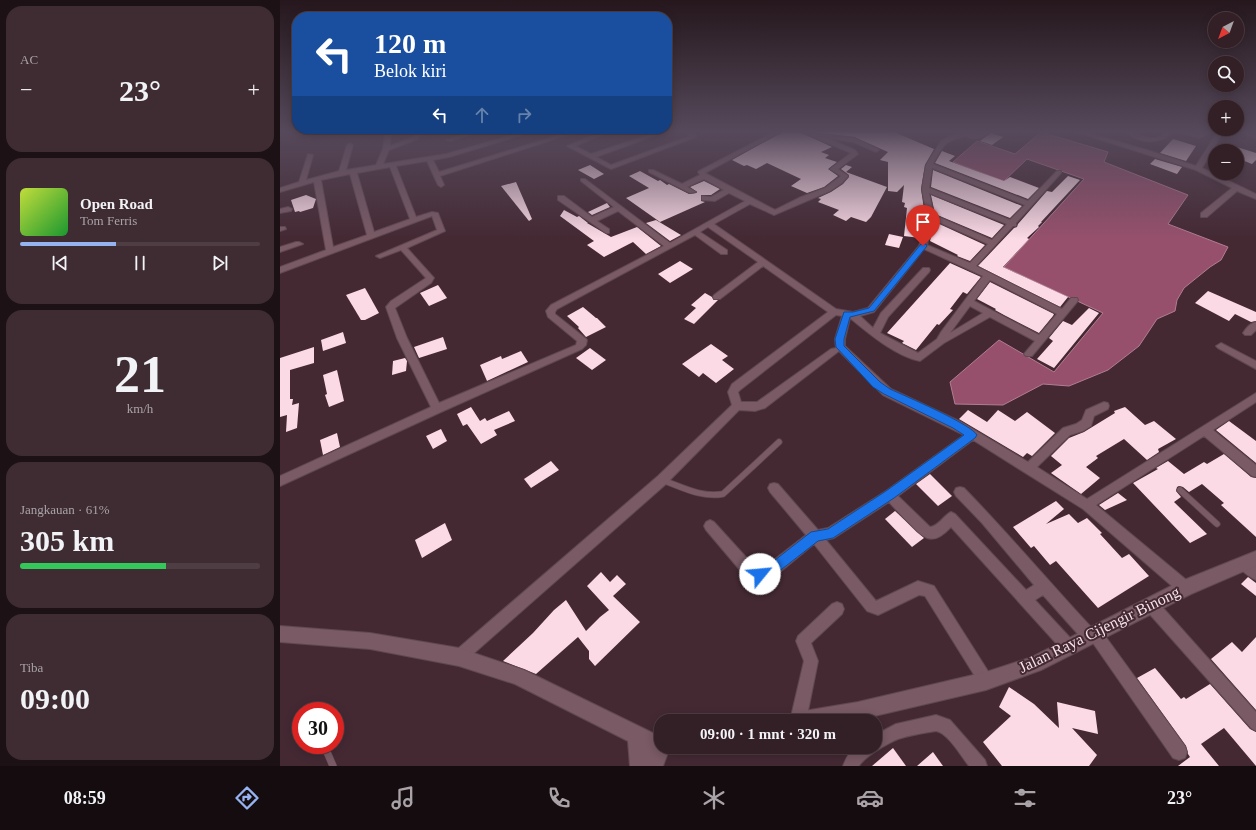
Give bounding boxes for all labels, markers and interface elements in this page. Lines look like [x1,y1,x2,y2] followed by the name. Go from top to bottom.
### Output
[1208,12,1244,48] north arrow
[1208,12,1244,180] map controls
[308,28,360,80] icon: left
[374,28,446,59] text: 120 m
[20,52,38,67] text: AC
[1208,56,1244,92] button: search
[374,61,447,81] text: Belok kiri
[119,74,161,107] text: 23°
[20,77,32,102] text: −
[248,77,260,102] text: +
[1208,100,1244,136] button: +
[429,104,451,126] icon: left
[471,104,493,126] icon: ahead
[513,104,535,126] icon: right
[1208,144,1244,180] button: −
[80,196,153,212] text: Open Road
[906,205,940,246] pin
[912,211,934,233] icon: arrive
[80,213,137,228] text: Tom Ferris
[49,252,71,274] icon: previous
[129,252,151,274] icon: pause
[209,252,231,274] icon: next
[114,346,166,403] text: 21
[127,401,153,416] text: km/h
[20,502,110,517] text: Jangkauan · 61%
[20,524,114,557] text: 305 km
[739,553,781,595] position arrow
[1016,583,1183,677] street label: Jalan Raya Cijengir Binong
[20,660,43,675] text: Tiba
[20,682,90,715] text: 09:00
[292,702,344,754] speed limit sign: 30
[700,726,836,742] text: 09:00 · 1 mnt · 320 m
[233,784,261,812] icon: directions
[389,784,417,812] icon: music
[545,784,573,812] icon: phone
[700,784,728,812] icon: climate
[856,784,884,812] icon: car
[1011,784,1039,812] icon: filters
[64,788,106,808] text: 08:59
[1167,788,1192,808] text: 23°

